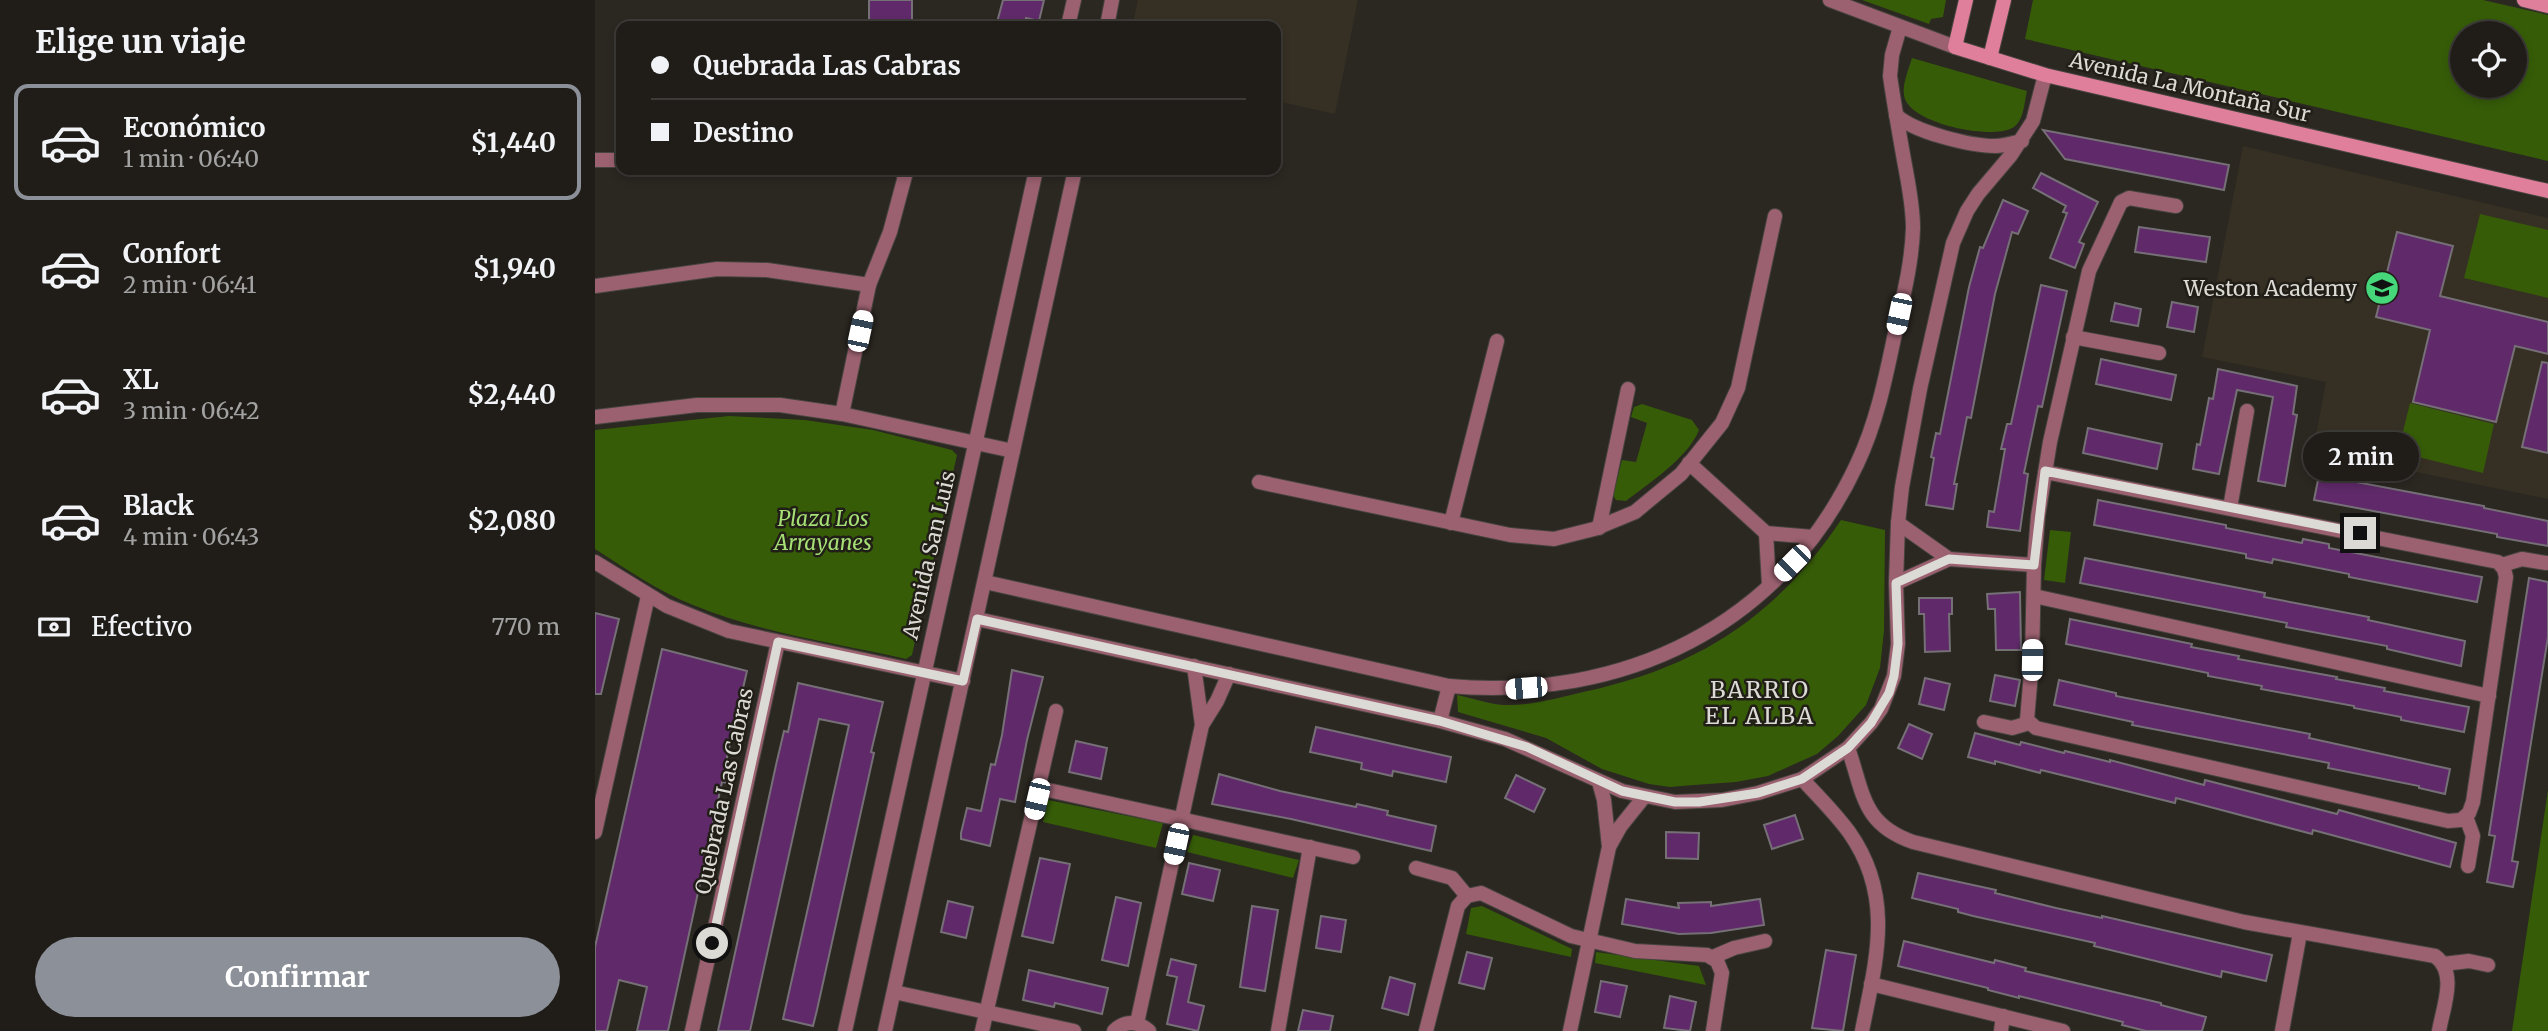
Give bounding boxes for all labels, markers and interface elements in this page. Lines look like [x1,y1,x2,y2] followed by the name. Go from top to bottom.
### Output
[2450,21,2527,98] map controls
[2450,21,2527,98] button: locate
[35,22,246,62] text: Elige un viaje
[2066,46,2313,128] street label: Avenida La Montaña Sur
[693,49,961,82] text: Quebrada Las Cabras
[39,111,102,174] icon: car
[123,111,266,144] text: Económico
[693,116,793,149] text: Destino
[471,126,556,159] text: $1,440
[123,144,259,173] text: 1 min · 06:40
[39,237,102,300] icon: car
[123,237,221,270] text: Confort
[473,252,556,285] text: $1,940
[2363,269,2401,307] school or university icon: Weston Academy
[123,270,257,299] text: 2 min · 06:41
[2183,275,2358,302] place label: Weston Academy
[1885,291,1914,337] car
[846,308,875,354] car
[39,363,102,426] icon: car
[123,363,159,396] text: XL
[467,378,556,411] text: $2,440
[123,396,260,425] text: 3 min · 06:42
[2302,432,2418,480] callout: 2 min
[2328,442,2394,471] text: 2 min
[896,468,961,643] street label: Avenida San Luis
[39,489,102,552] icon: car
[123,489,194,522] text: Black
[467,504,556,537] text: $2,080
[772,505,872,556] park label: Plaza Los Arrayanes
[2344,517,2376,549] route end
[123,522,259,551] text: 4 min · 06:43
[1770,541,1815,585] car
[35,608,73,646] icon: cash
[91,610,192,643] text: Efectivo
[491,612,560,641] text: 770 m
[2022,639,2043,681] car
[1705,675,1815,730] district label: BARRIO EL ALBA
[1505,676,1548,700] car
[689,685,759,897] street label: Quebrada Las Cabras
[1023,776,1052,822] car
[1162,821,1191,867] car
[696,927,728,959] route start
[35,937,560,1017] button: Confirmar

